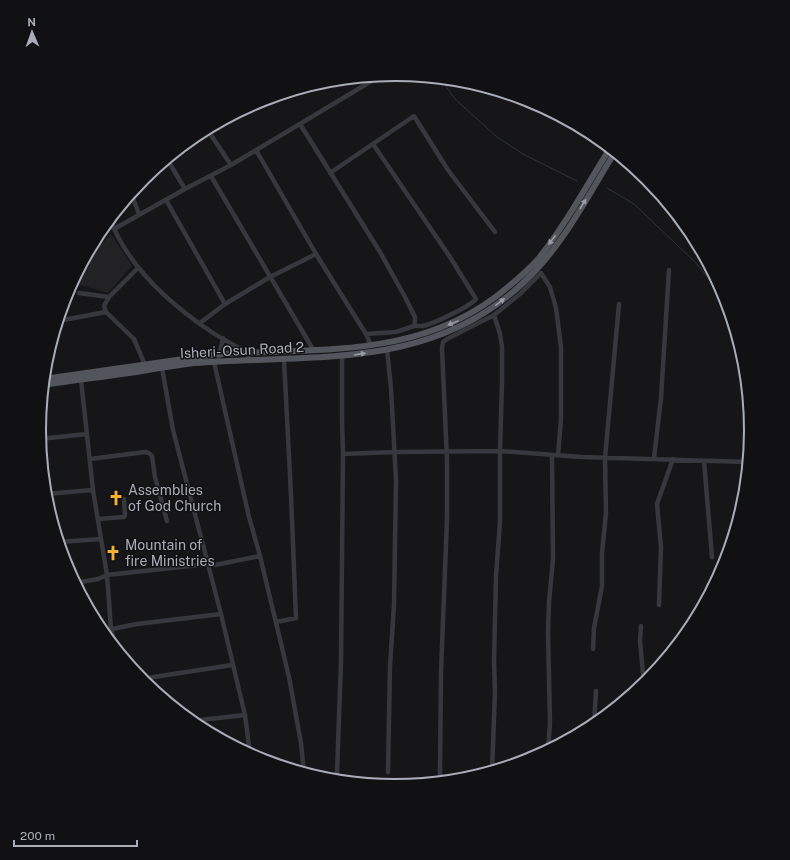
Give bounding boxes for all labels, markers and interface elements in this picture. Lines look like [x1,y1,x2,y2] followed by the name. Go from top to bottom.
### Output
[12,12,52,52] north arrow
[27,16,36,28] text: N
[579,199,587,209] one-way arrow
[548,235,556,246] one-way arrow
[494,298,505,306] one-way arrow
[448,320,459,326] one-way arrow
[180,339,304,361] street label: Isheri- Osun Road 2
[354,351,367,357] one-way arrow
[128,482,221,514] place label: Assemblies of God Church
[107,489,125,507] church icon: Assemblies of God Church
[125,537,214,569] place label: Mountain of fire Ministries
[104,544,122,562] church icon: Mountain of fire Ministries
[14,822,137,848] scale bar
[20,829,55,843] text: 200 m

